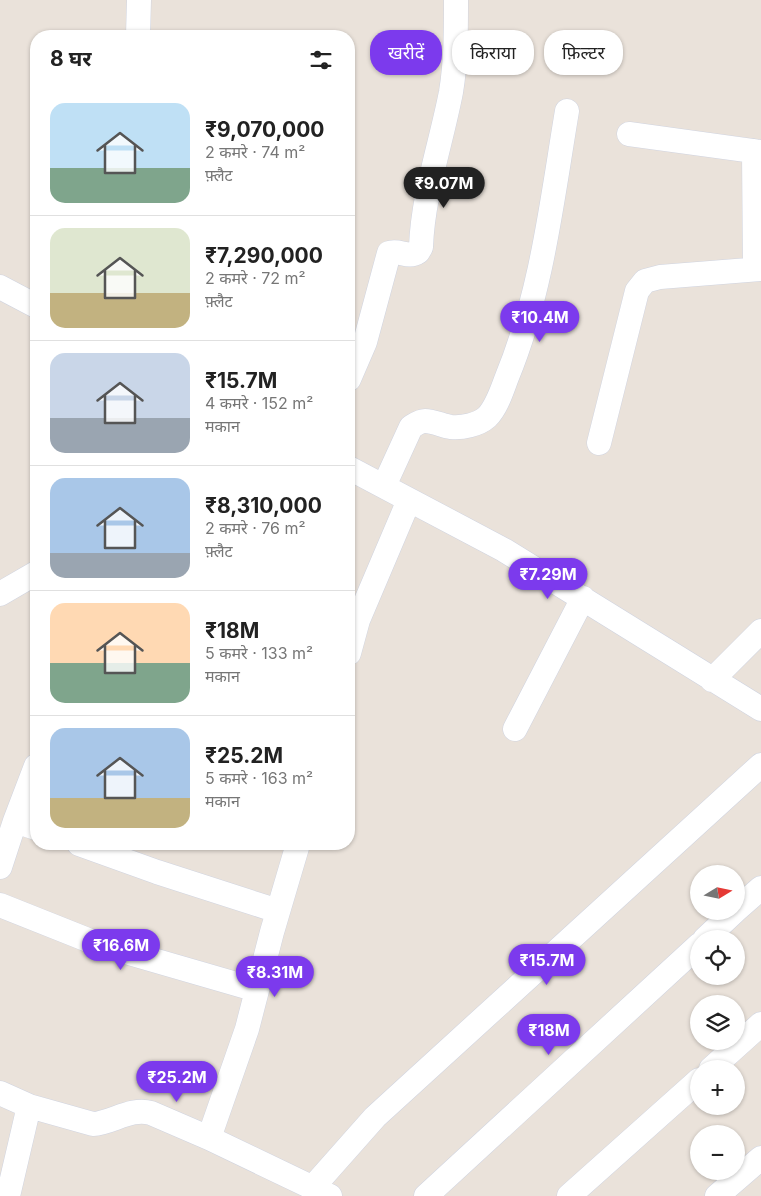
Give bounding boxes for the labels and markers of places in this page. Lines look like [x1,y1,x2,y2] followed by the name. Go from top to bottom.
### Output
[403,166,485,209] pin: ₹9.07M
[499,300,581,343] pin: ₹10.4M
[507,558,589,600] pin: ₹7.29M
[80,928,162,971] pin: ₹16.6M
[506,944,588,986] pin: ₹15.7M
[234,956,316,998] pin: ₹8.31M
[519,1014,579,1056] pin: ₹18M
[136,1060,218,1103] pin: ₹25.2M

